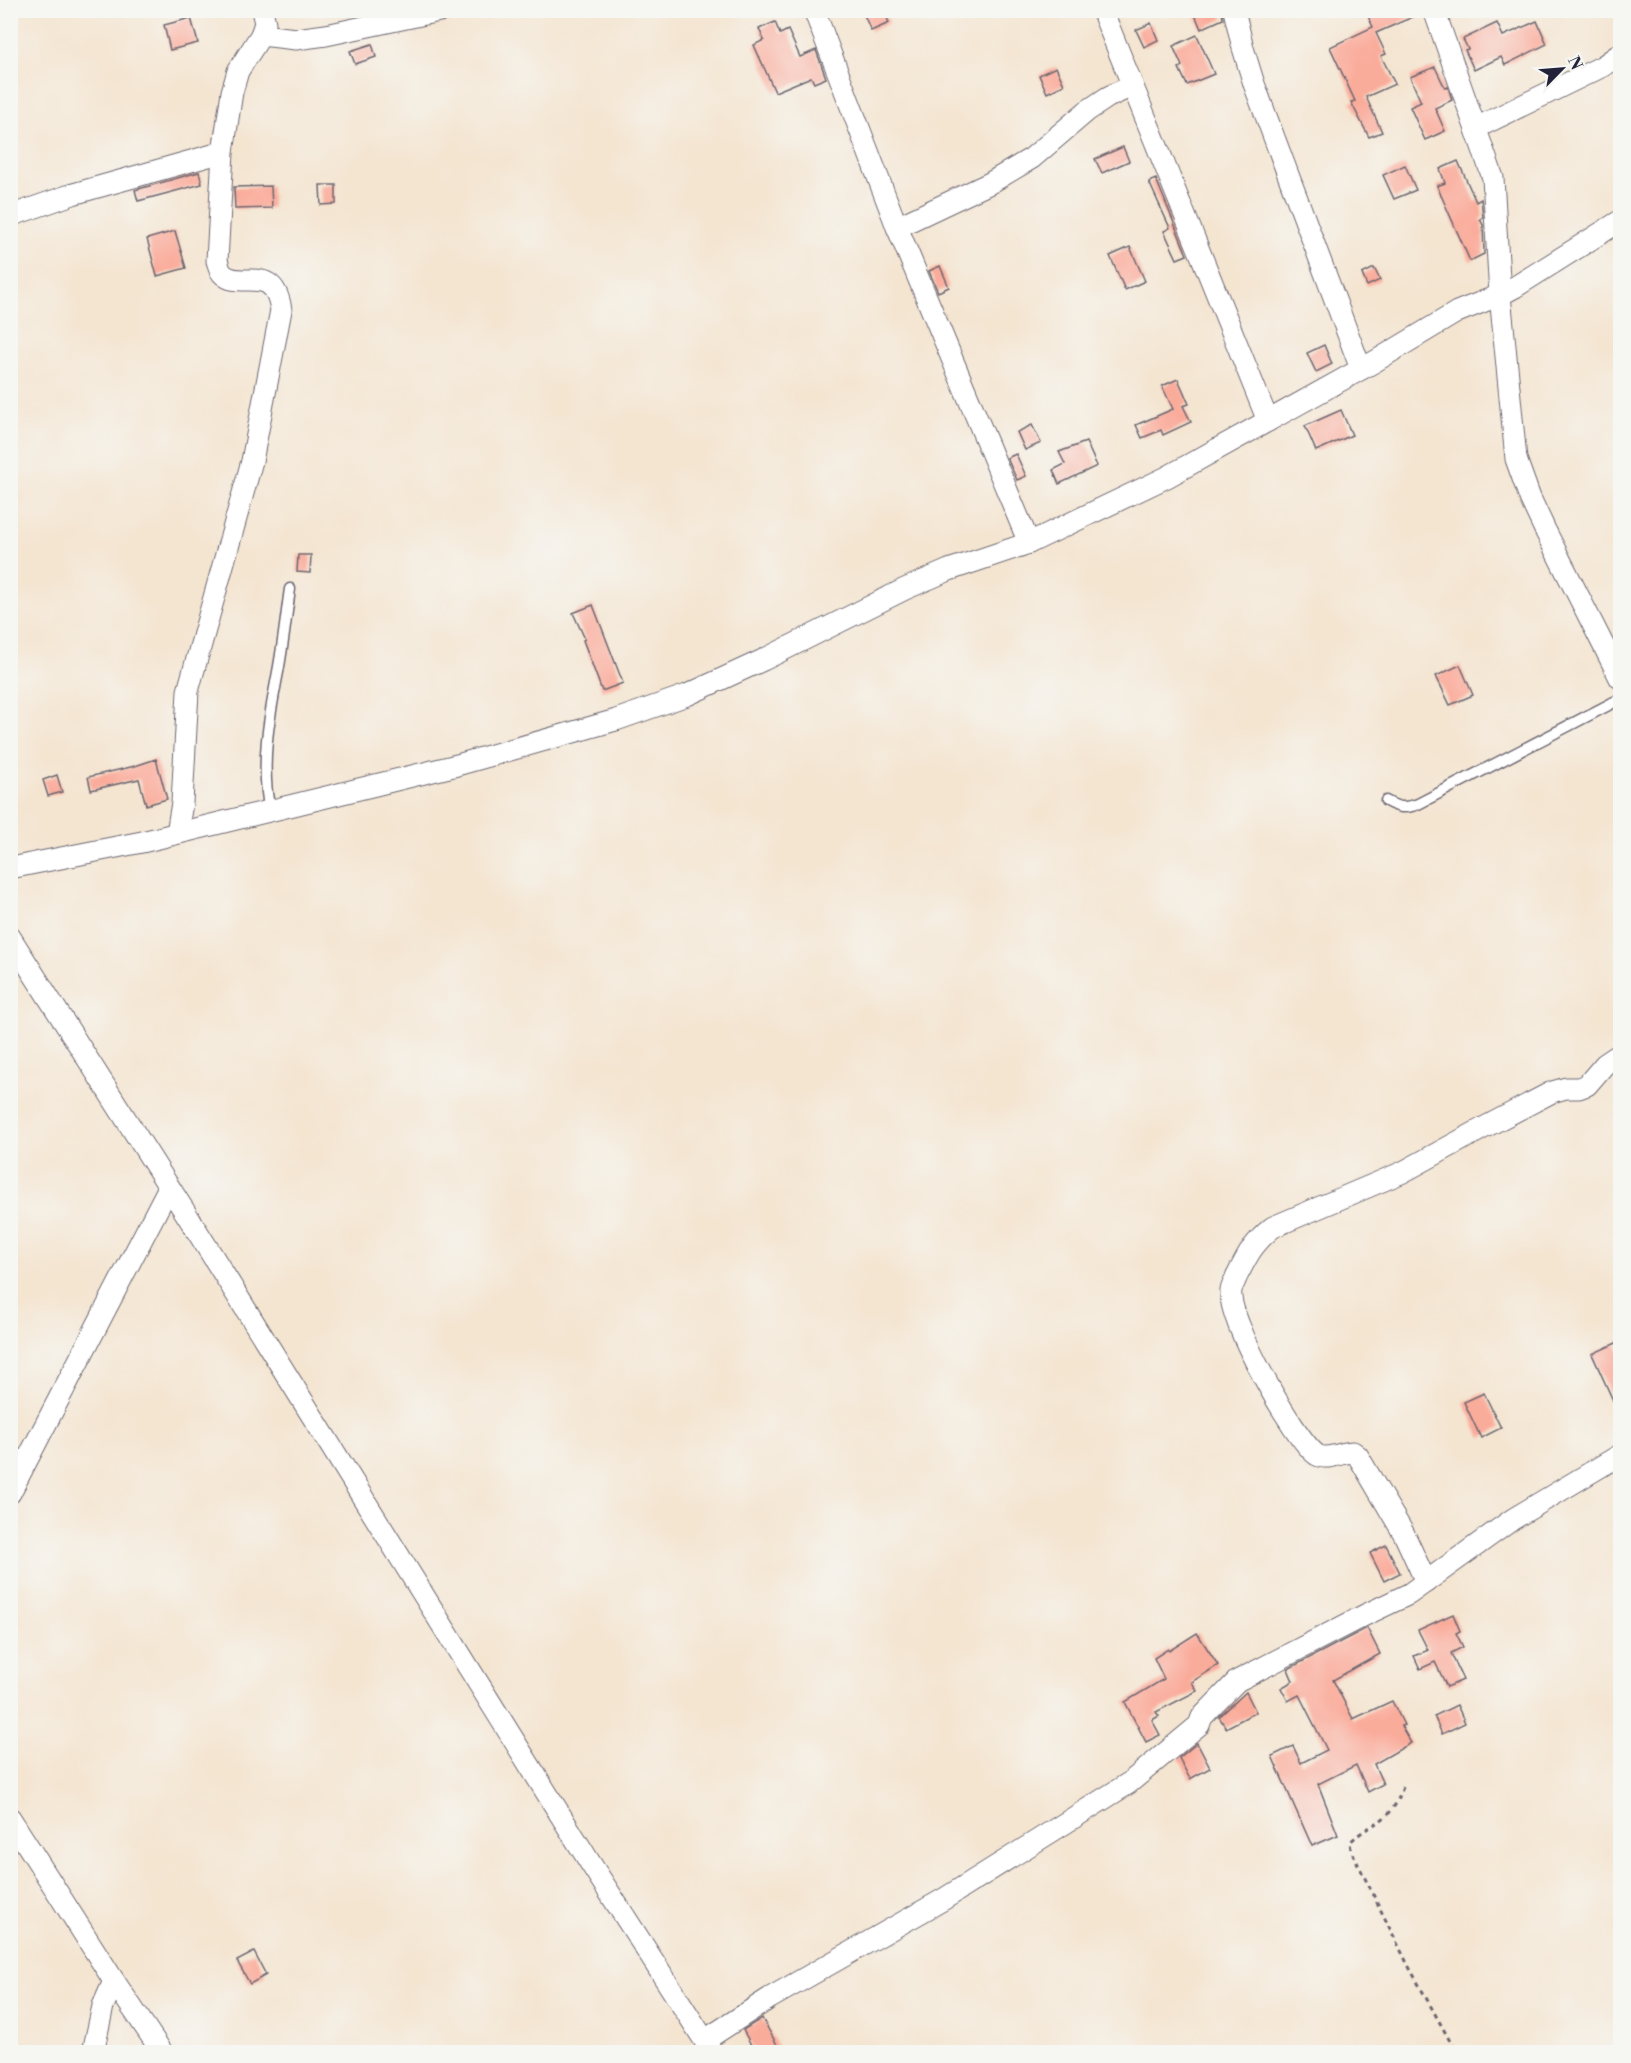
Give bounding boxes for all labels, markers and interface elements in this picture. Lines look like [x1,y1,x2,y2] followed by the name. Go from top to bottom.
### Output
[1532,39,1592,99] north arrow
[1563,53,1587,73] text: N

